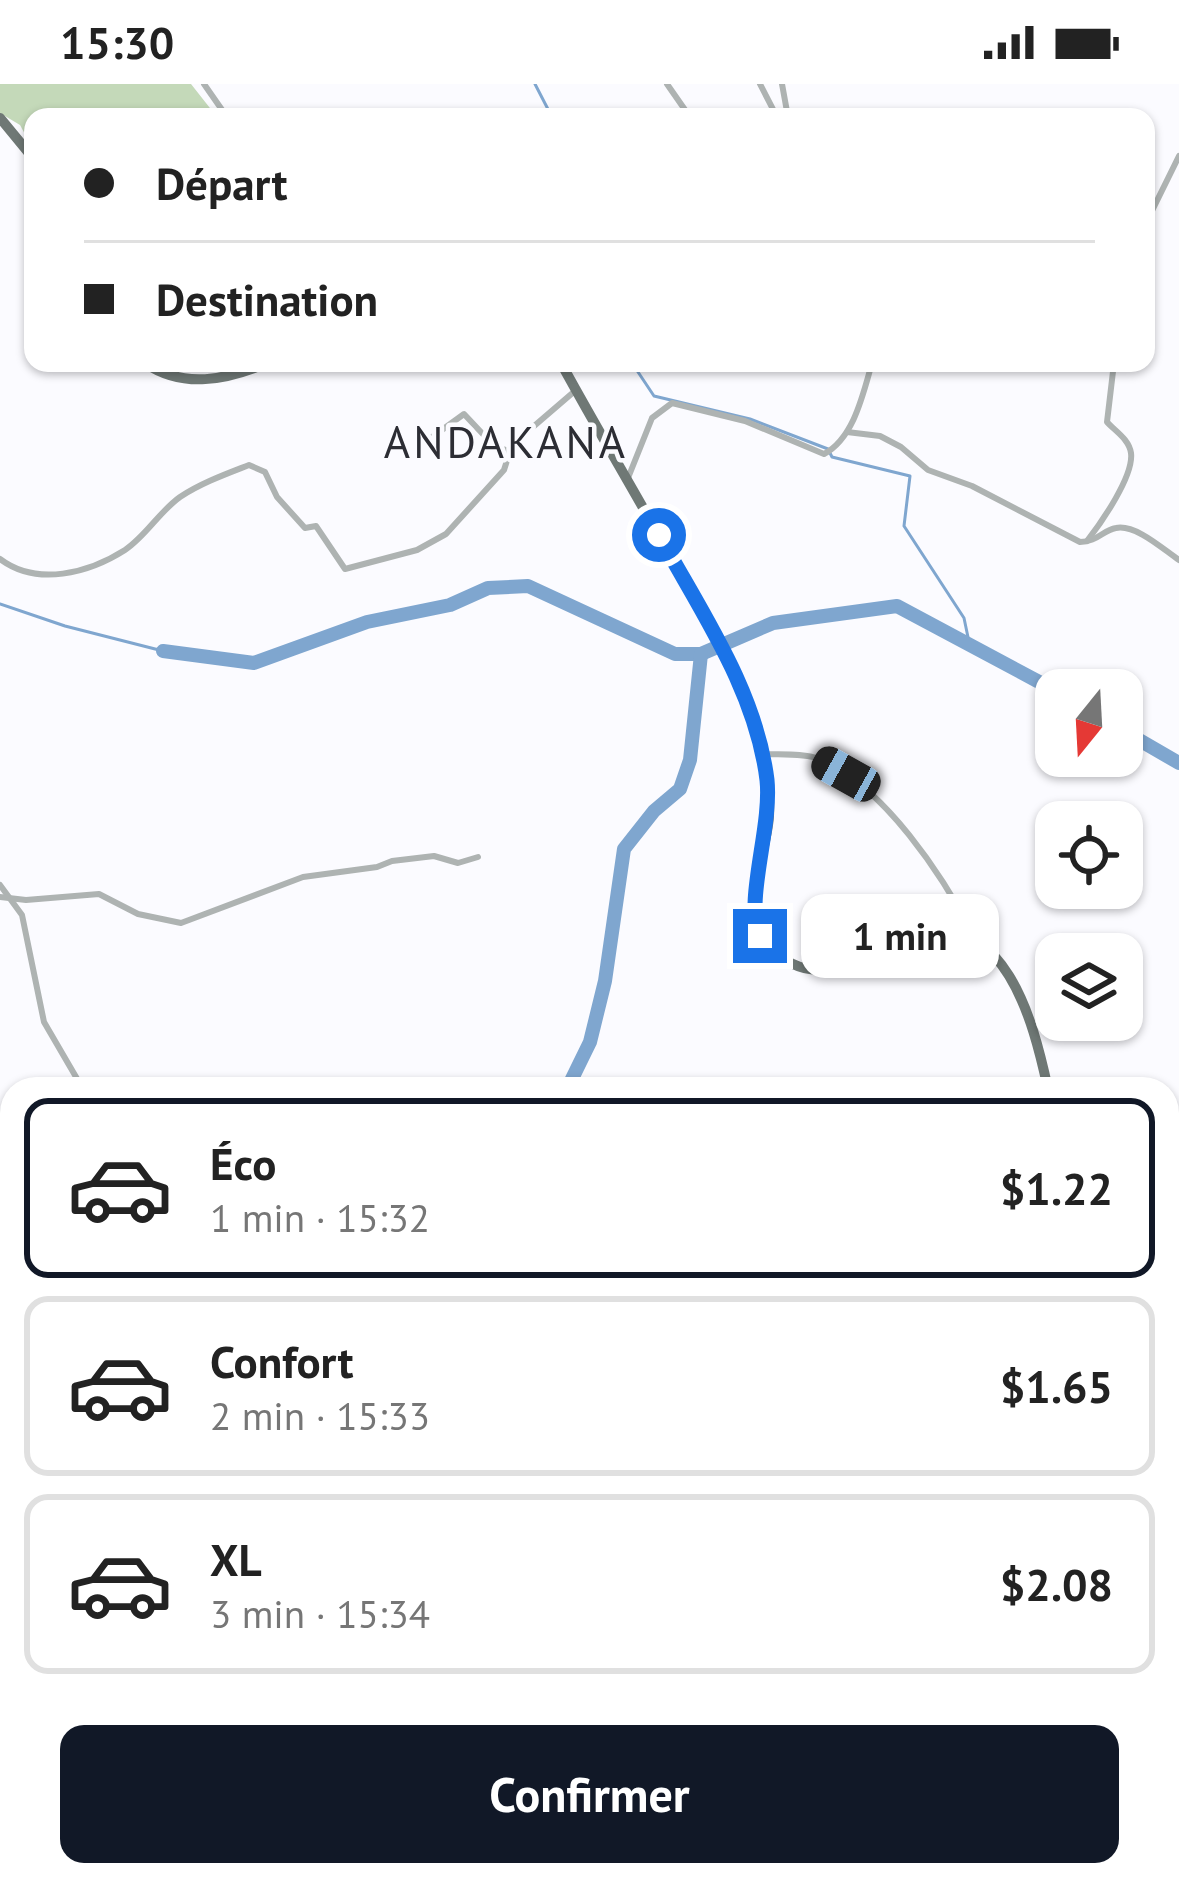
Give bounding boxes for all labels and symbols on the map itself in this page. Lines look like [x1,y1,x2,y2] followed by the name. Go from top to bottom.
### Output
[384,412,628,470] district label: ANDAKANA
[632,508,686,562] route start
[1035,669,1143,777] north arrow
[806,741,886,807] car
[802,894,1000,978] callout: 1 min
[733,909,787,963] route end

